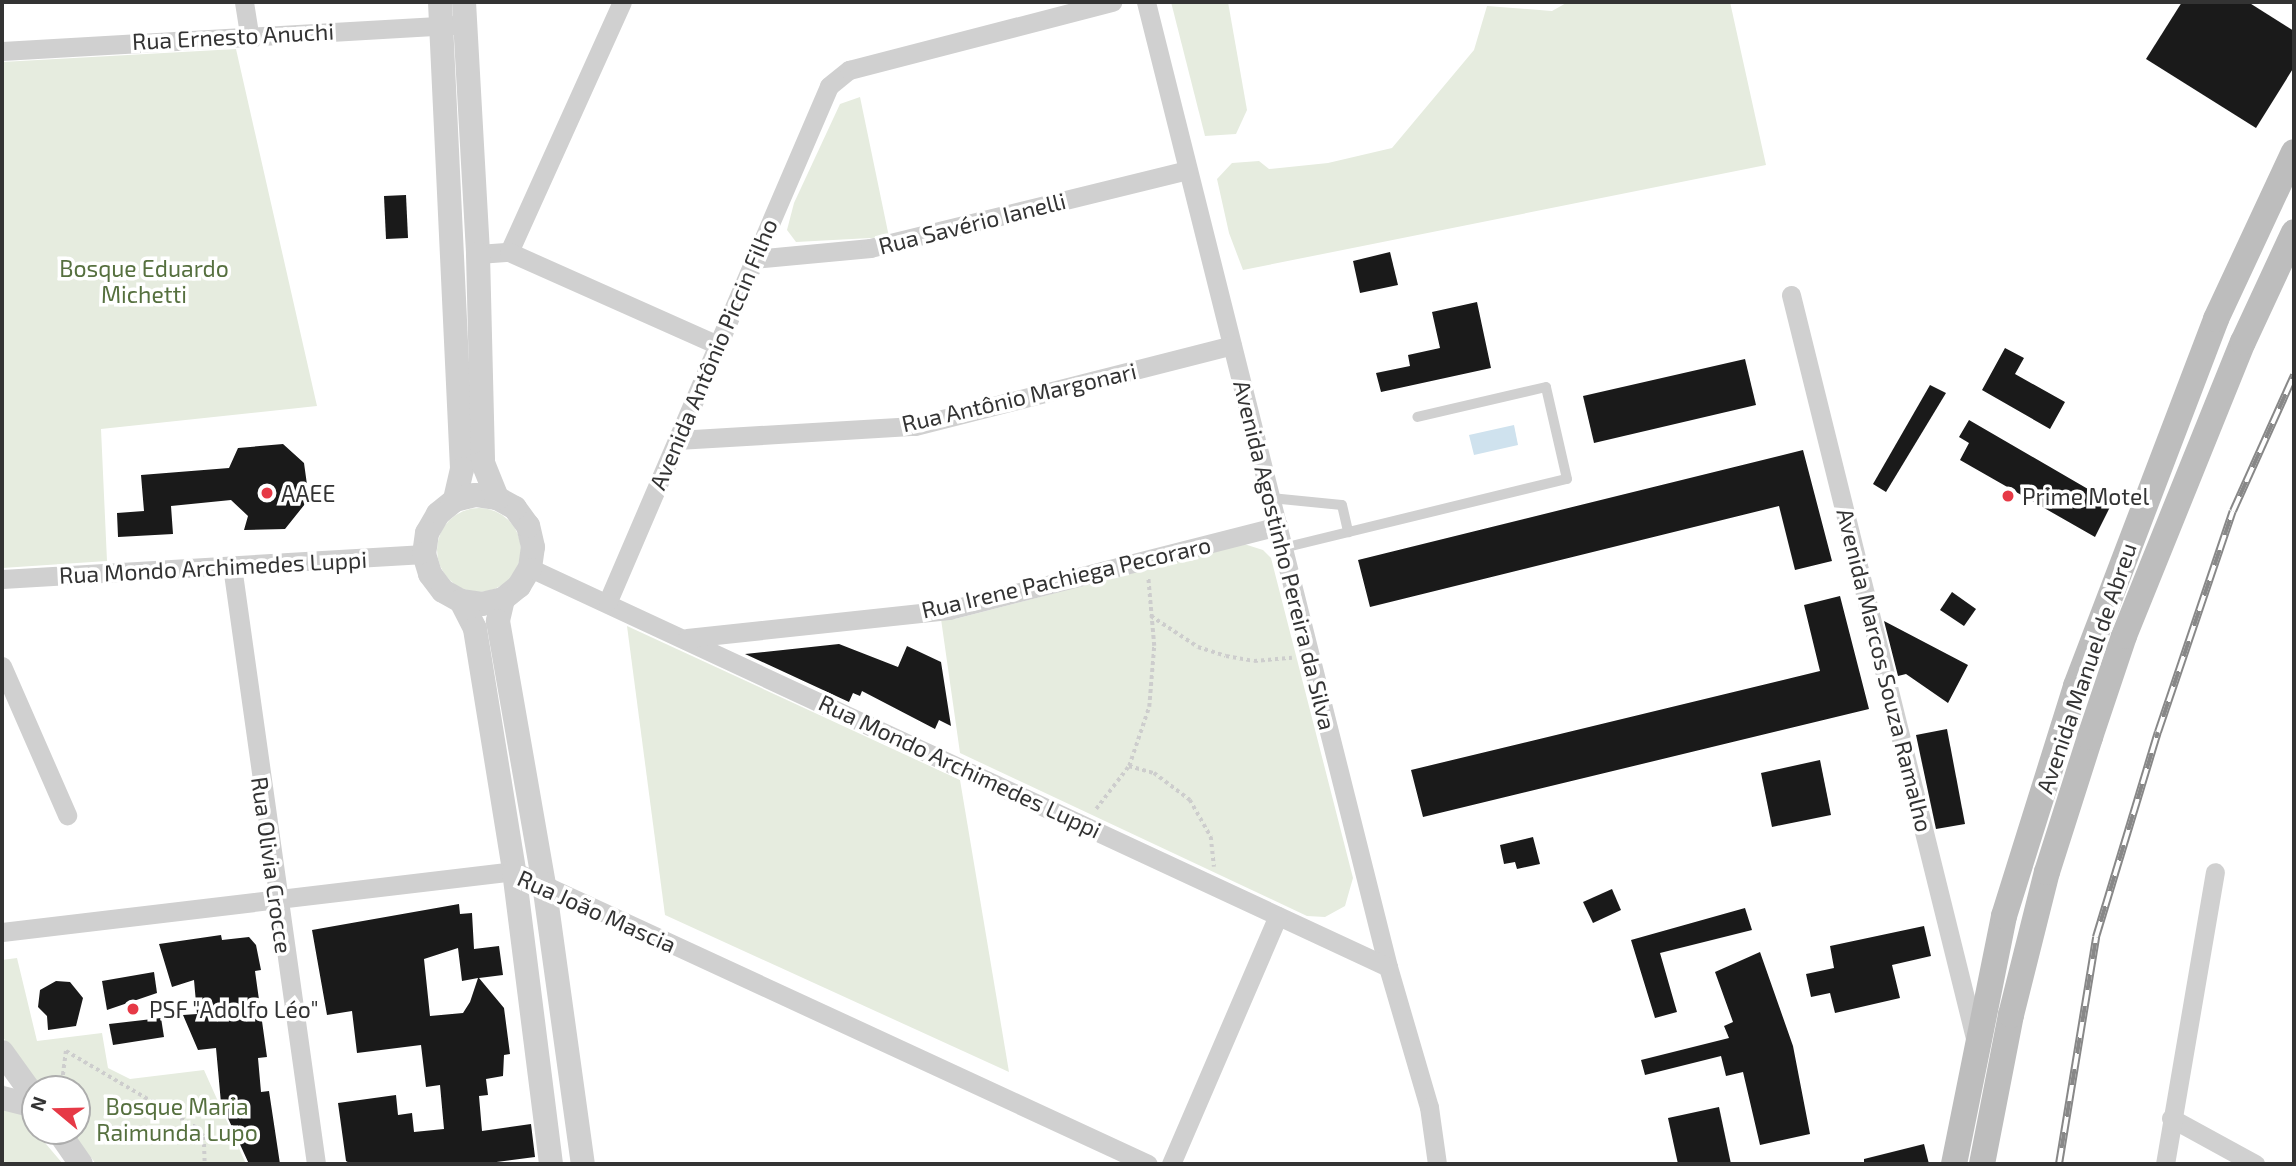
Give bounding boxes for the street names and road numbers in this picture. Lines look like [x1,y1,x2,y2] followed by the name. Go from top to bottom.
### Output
[131,17,335,55] street label: Rua Ernesto Anuchi
[876,186,1068,260] street label: Rua Savério Ianelli
[643,214,783,494] street label: Avenida Antônio Piccin Filho
[899,357,1139,437] street label: Rua Antônio Margonari
[1228,377,1342,733] street label: Avenida Agostinho Pereira da Silva
[1831,505,1939,835] street label: Avenida Marcos Souza Ramalho
[919,530,1213,624] street label: Rua Irene Pachiega Pecoraro
[2030,539,2142,797] street label: Avenida Manuel de Abreu
[58,545,368,589] street label: Rua Mondo Archimedes Luppi
[814,688,1106,844] street label: Rua Mondo Archimedes Luppi
[246,775,298,955] street label: Rua Olivia Crocce
[513,864,681,958] street label: Rua João Mascia

